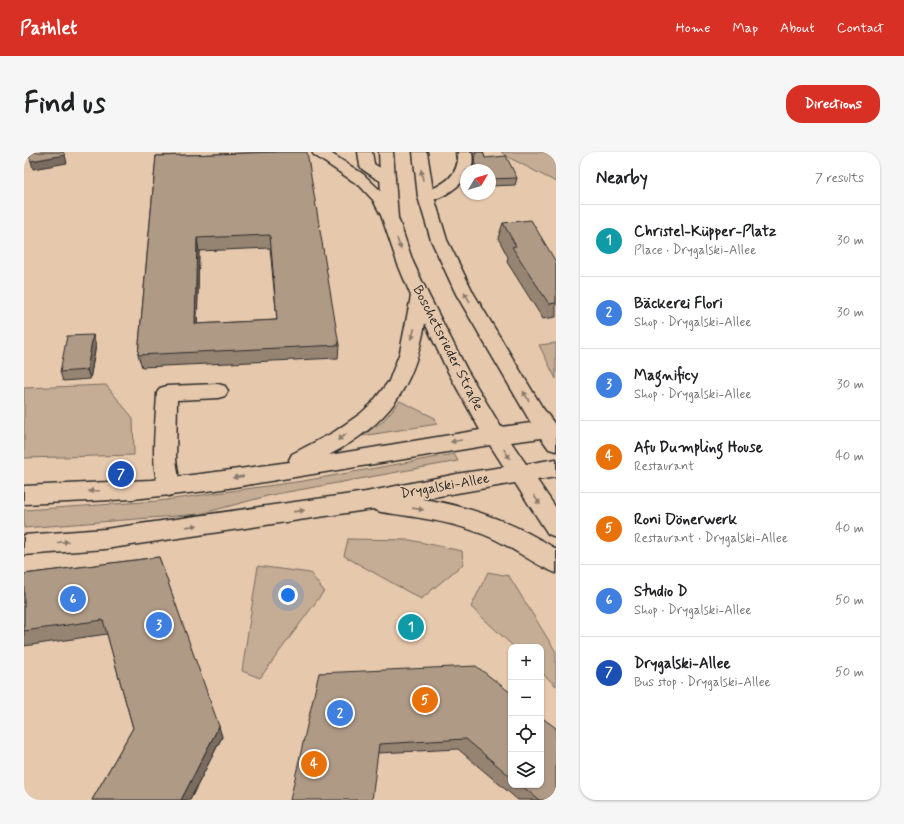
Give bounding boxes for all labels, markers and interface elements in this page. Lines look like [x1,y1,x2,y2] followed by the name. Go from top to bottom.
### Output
[20,16,77,41] text: Pathlet
[676,19,710,37] text: Home
[732,19,758,37] text: Map
[780,19,815,37] text: About
[837,19,884,37] text: Contact
[786,85,880,123] button: Directions
[24,86,105,123] text: Find us
[460,164,496,200] north arrow
[596,167,648,189] text: Nearby
[419,169,425,182] one-way arrow
[815,170,864,187] text: 7 results
[634,222,776,242] text: Christel-Küpper-Platz
[606,232,612,249] text: 1
[837,232,864,249] text: 30 m
[397,239,403,251] one-way arrow
[634,242,756,259] text: Place · Drygalski-Allee
[409,282,487,414] street label: Boschetsrieder Straße
[463,291,470,303] one-way arrow
[634,294,723,314] text: Bäckerei Flori
[606,304,612,321] text: 2
[837,304,864,321] text: 30 m
[634,314,752,331] text: Shop · Drygalski-Allee
[410,328,416,340] one-way arrow
[634,366,698,386] text: Magnificy
[606,376,612,393] text: 3
[837,376,864,393] text: 30 m
[634,386,752,403] text: Shop · Drygalski-Allee
[522,390,529,402] one-way arrow
[337,433,347,441] one-way arrow
[634,438,763,458] text: Afu Dumpling House
[449,439,462,445] one-way arrow
[605,448,613,465] text: 4
[835,448,864,465] text: 40 m
[503,449,510,460] one-way arrow
[634,458,694,475] text: Restaurant
[108,459,134,489] pin: 7
[399,469,491,503] street label: Drygalski-Allee
[232,474,244,480] one-way arrow
[88,488,100,495] one-way arrow
[533,495,541,506] one-way arrow
[412,506,425,512] one-way arrow
[293,508,305,514] one-way arrow
[634,510,737,530] text: Roni Dönerwerk
[605,520,613,537] text: 5
[835,520,864,537] text: 40 m
[186,523,198,529] one-way arrow
[634,530,788,547] text: Restaurant · Drygalski-Allee
[57,539,69,545] one-way arrow
[634,582,688,602] text: Studio D
[60,584,86,614] pin: 6
[278,585,298,605] your location
[606,592,612,609] text: 6
[835,592,864,609] text: 50 m
[634,602,752,619] text: Shop · Drygalski-Allee
[146,610,172,640] pin: 3
[398,612,424,642] pin: 1
[508,644,544,788] map controls
[508,644,544,680] button: +
[634,654,731,674] text: Drygalski-Allee
[605,664,613,681] text: 7
[835,664,864,681] text: 50 m
[634,674,771,691] text: Bus stop · Drygalski-Allee
[508,680,544,716] button: −
[412,685,438,715] pin: 5
[327,698,353,728] pin: 2
[508,716,544,752] button: locate
[301,749,327,779] pin: 4
[508,752,544,788] button: layers

